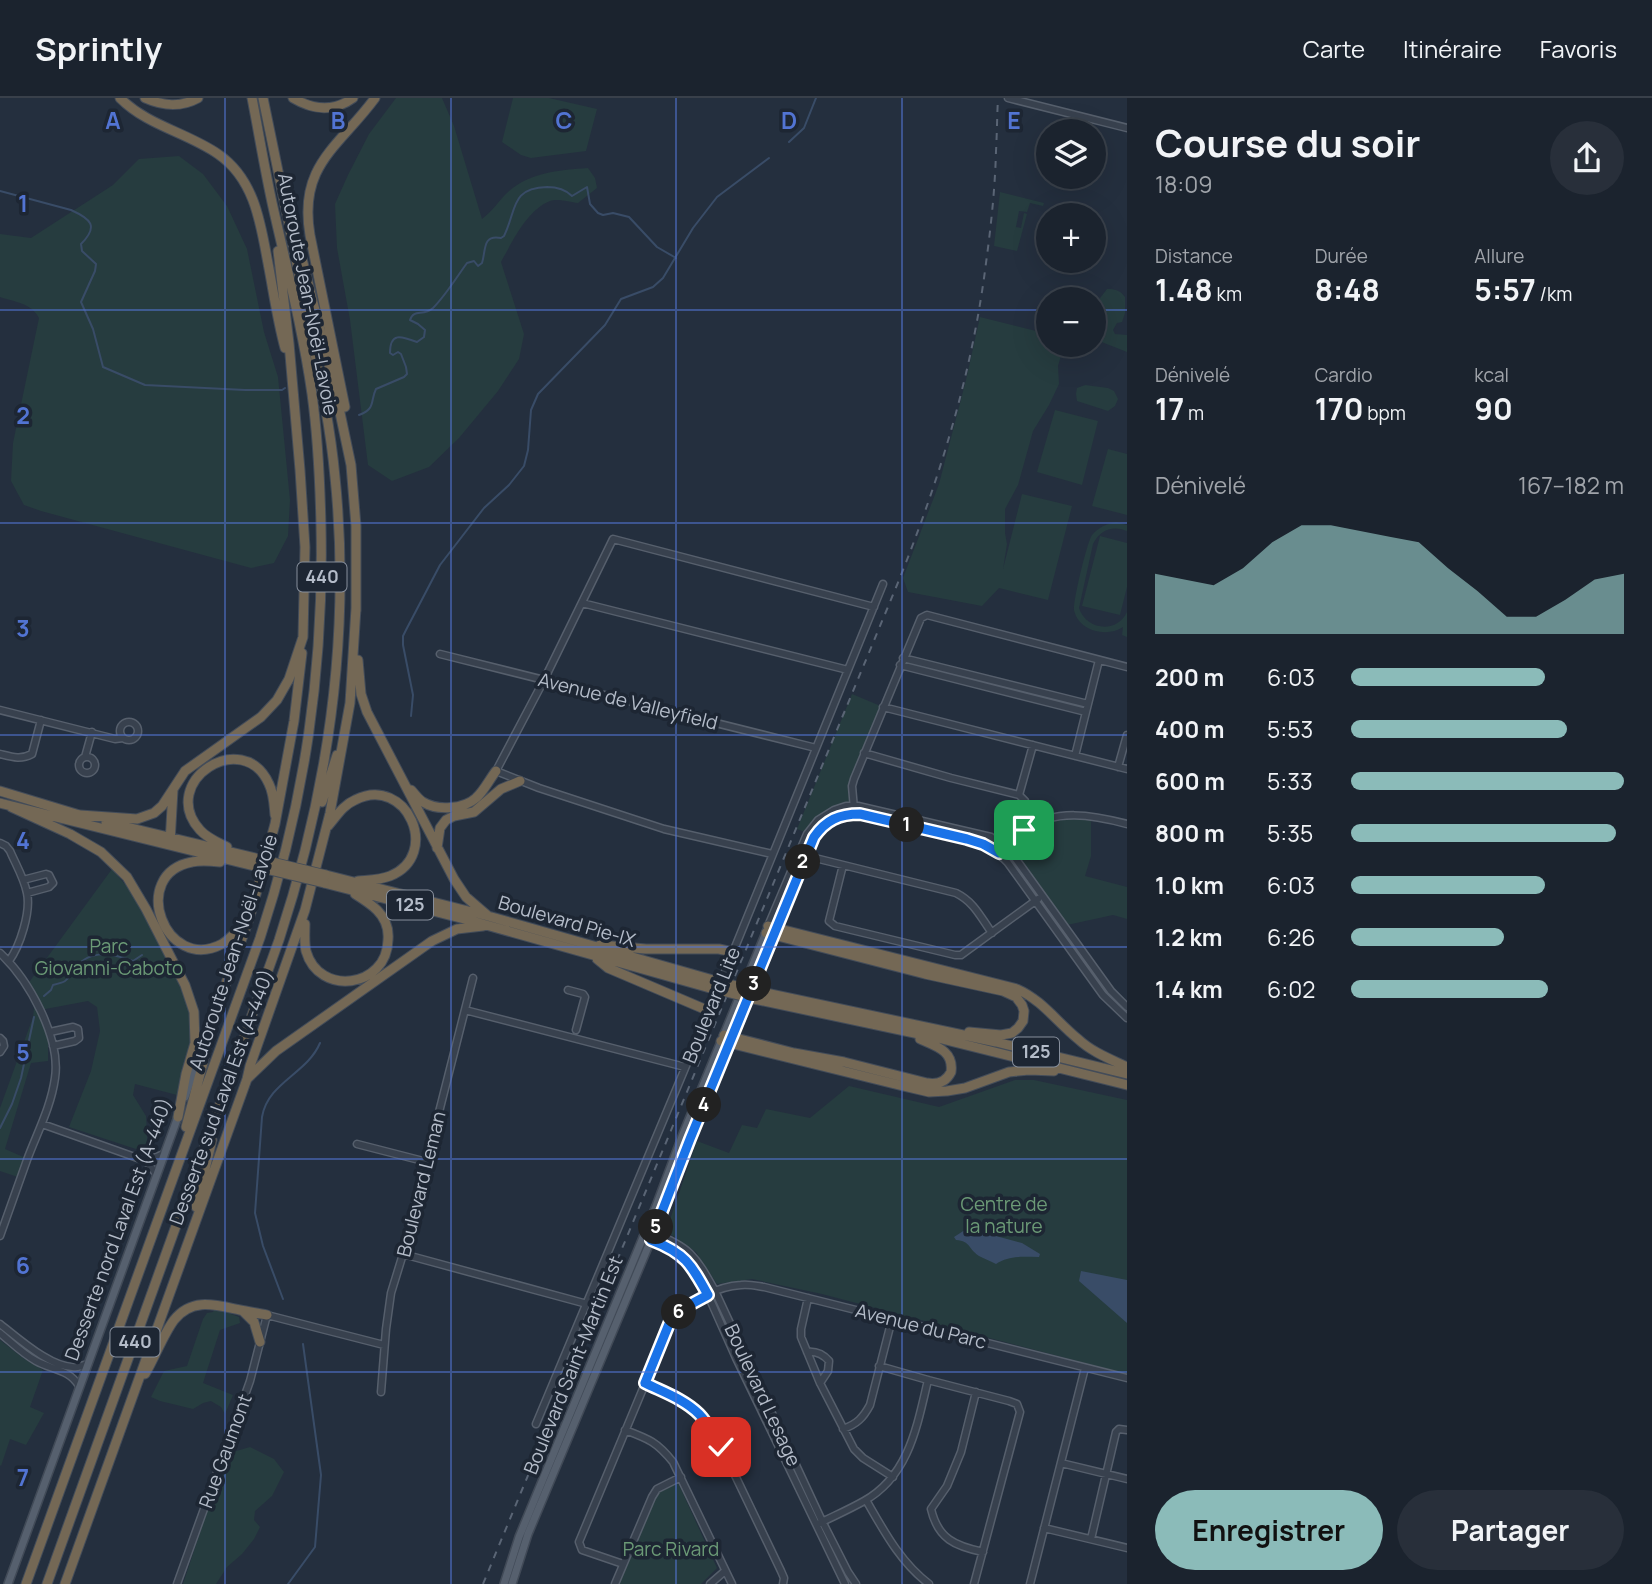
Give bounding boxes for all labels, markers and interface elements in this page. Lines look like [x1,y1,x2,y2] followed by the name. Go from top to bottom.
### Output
[35,26,162,71] text: Sprintly
[1303,32,1365,65] text: Carte
[1403,32,1502,65] text: Itinéraire
[1540,32,1617,65] text: Favoris
[105,104,121,136] text: A
[331,104,345,136] text: B
[556,104,573,136] text: C
[781,104,797,136] text: D
[1007,104,1021,136] text: E
[1155,116,1420,168] text: Course du soir
[1036,119,1106,357] map controls
[1036,119,1106,189] button: layers
[1550,121,1624,195] button: share
[1155,168,1213,200] text: 18:09
[272,171,344,417] street label: Autoroute Jean-Noël-Lavoie
[18,187,28,219] text: 1
[1036,203,1106,273] button: +
[1155,243,1233,269] text: Distance
[1315,243,1368,269] text: Durée
[1474,243,1524,269] text: Allure
[1155,269,1213,310] text: 1.48
[1315,269,1380,310] text: 8:48
[1474,269,1536,310] text: 5:57
[1213,281,1242,307] text: km
[1536,281,1572,307] text: /km
[1036,287,1106,357] button: −
[1155,362,1230,388] text: Dénivelé
[1315,362,1372,388] text: Cardio
[1474,362,1509,388] text: kcal
[1155,388,1184,429] text: 17
[1315,388,1364,429] text: 170
[1474,388,1513,429] text: 90
[16,399,30,431] text: 2
[1184,400,1204,426] text: m
[1364,400,1406,426] text: bpm
[1155,469,1246,501] text: Dénivelé
[1518,469,1624,501] text: 167–182 m
[298,562,346,592] road number: 440
[16,612,30,644] text: 3
[1155,661,1224,693] text: 200 m
[1267,661,1315,693] text: 6:03
[535,666,721,736] street label: Avenue de Valleyfield
[1155,713,1225,745] text: 400 m
[1267,713,1313,745] text: 5:53
[1155,765,1225,797] text: 600 m
[1267,765,1313,797] text: 5:33
[994,800,1054,860] pin
[890,808,925,842] pin: 1
[902,811,911,837] text: 1
[1005,811,1043,849] icon: arrive
[1155,817,1225,849] text: 800 m
[1267,817,1313,849] text: 5:35
[16,824,30,856] text: 4
[183,831,283,1073] street label: Autoroute Jean-Noël-Lavoie
[786,844,820,880] pin: 2
[797,848,808,874] text: 2
[1155,869,1224,901] text: 1.0 km
[1267,869,1315,901] text: 6:03
[495,889,639,953] street label: Boulevard Pie-IX
[387,890,433,920] road number: 125
[1155,921,1222,953] text: 1.2 km
[1267,921,1316,953] text: 6:26
[35,933,183,981] park label: Parc Giovanni-Caboto
[676,943,746,1067] street label: Boulevard Lite
[163,966,279,1228] street label: Desserte sud Laval Est (A-440)
[736,966,772,1001] pin: 3
[748,970,759,996] text: 3
[1155,973,1223,1005] text: 1.4 km
[1267,973,1315,1005] text: 6:02
[16,1036,30,1068] text: 5
[1013,1037,1059,1066] road number: 125
[686,1088,722,1122] pin: 4
[698,1091,709,1117] text: 4
[60,1095,176,1363] street label: Desserte nord Laval Est (A-440)
[390,1108,452,1260] street label: Boulevard Leman
[960,1191,1048,1239] park label: Centre de la nature
[638,1210,674,1244] pin: 5
[650,1213,661,1239] text: 5
[16,1249,30,1281] text: 6
[517,1252,629,1478] street label: Boulevard Saint-Martin Est
[662,1294,696,1330] pin: 6
[853,1297,989,1355] street label: Avenue du Parc
[673,1298,684,1324] text: 6
[719,1320,807,1470] street label: Boulevard Lesage
[110,1328,160,1357] road number: 440
[192,1390,258,1512] street label: Rue Gaumont
[691,1417,751,1477] pin
[702,1428,740,1466] icon: check
[17,1461,29,1493] text: 7
[1155,1490,1383,1570] button: Enregistrer
[1397,1490,1624,1570] button: Partager
[623,1536,719,1562] park label: Parc Rivard

